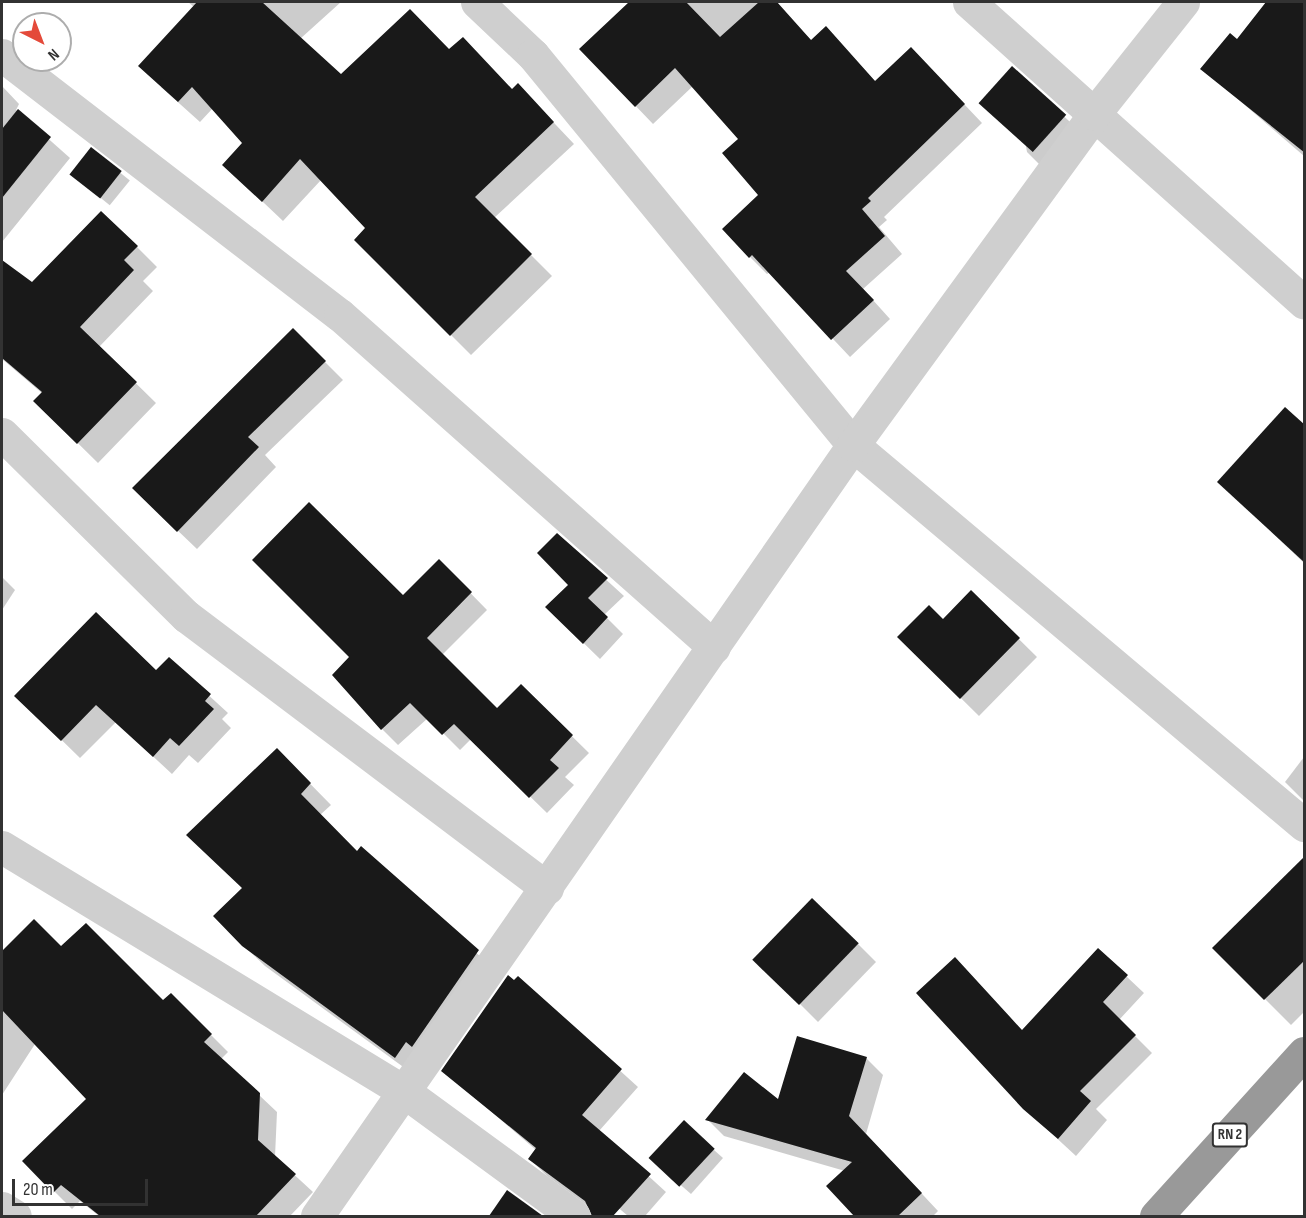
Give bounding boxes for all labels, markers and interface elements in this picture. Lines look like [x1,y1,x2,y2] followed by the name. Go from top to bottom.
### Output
[12,12,72,72] north arrow
[44,44,63,64] text: N
[1210,1123,1250,1147] road number: RN 2
[15,1167,152,1205] scale bar
[23,1179,53,1200] text: 20 m

